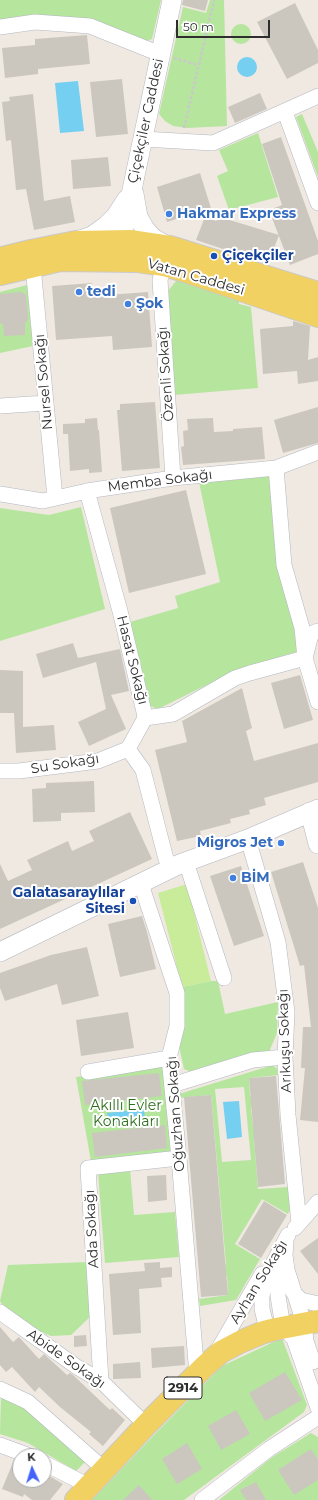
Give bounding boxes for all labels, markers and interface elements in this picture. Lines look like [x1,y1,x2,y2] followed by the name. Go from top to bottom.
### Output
[178,12,272,38] scale bar
[183,19,214,34] text: 50 m
[125,57,167,185] street label: Çiçekçiler Caddesi
[177,206,296,222] place label: Hakmar Express
[164,209,174,219] marker: Hakmar Express
[222,248,294,264] place label: Çiçekçiler
[209,251,219,261] marker: Çiçekçiler
[146,255,246,299] street label: Vatan Caddesi
[87,284,116,300] place label: tedi
[74,287,84,297] marker: tedi
[136,296,163,312] place label: Şok
[123,299,133,309] marker: Şok
[154,326,178,422] street label: Özenli Sokağı
[31,333,57,431] street label: Nursel Sokağı
[107,466,213,496] street label: Memba Sokağı
[113,614,151,706] street label: Hasat Sokağı
[30,750,100,778] street label: Su Sokağı
[197,835,273,851] place label: Migros Jet
[276,838,286,848] marker: Migros Jet
[241,870,270,886] place label: BİM
[228,873,238,883] marker: BİM
[12,885,125,918] place label: Galatasaraylılar Sitesi
[128,896,138,906] marker: Galatasaraylılar Sitesi
[275,989,295,1093] street label: Arıkuşu Sokağı
[164,1056,188,1172] street label: Oğuzhan Sokağı
[90,1098,162,1130] park label: Akıllı Evler Konakları
[82,1189,102,1269] street label: Ada Sokağı
[227,1237,291,1327] street label: Ayhan Sokağı
[23,1326,109,1392] street label: Abide Sokağı
[164,1377,202,1399] road number: 2914
[12,1448,52,1488] north arrow
[27,1450,36,1464] text: K

